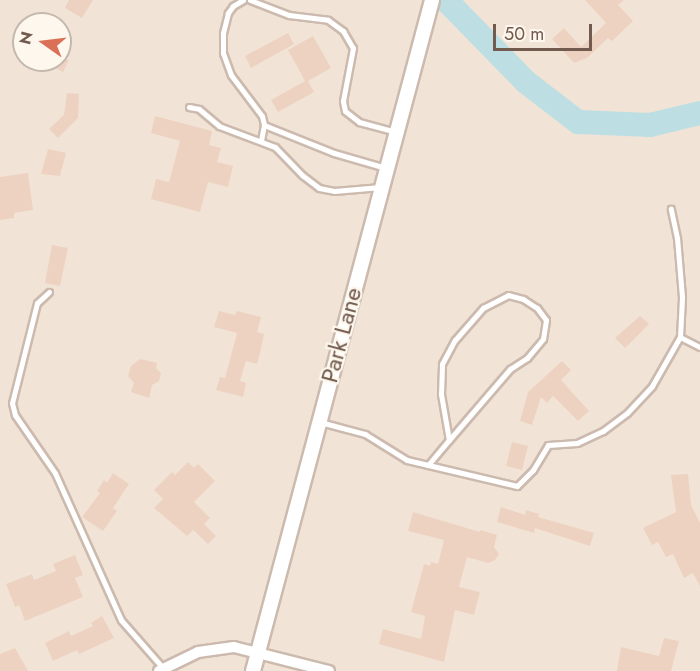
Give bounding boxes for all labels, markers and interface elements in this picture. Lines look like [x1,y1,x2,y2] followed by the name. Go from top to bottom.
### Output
[12,12,72,72] north arrow
[496,12,595,50] scale bar
[504,21,544,47] text: 50 m
[13,29,39,47] text: N
[315,284,367,386] street label: Park Lane

